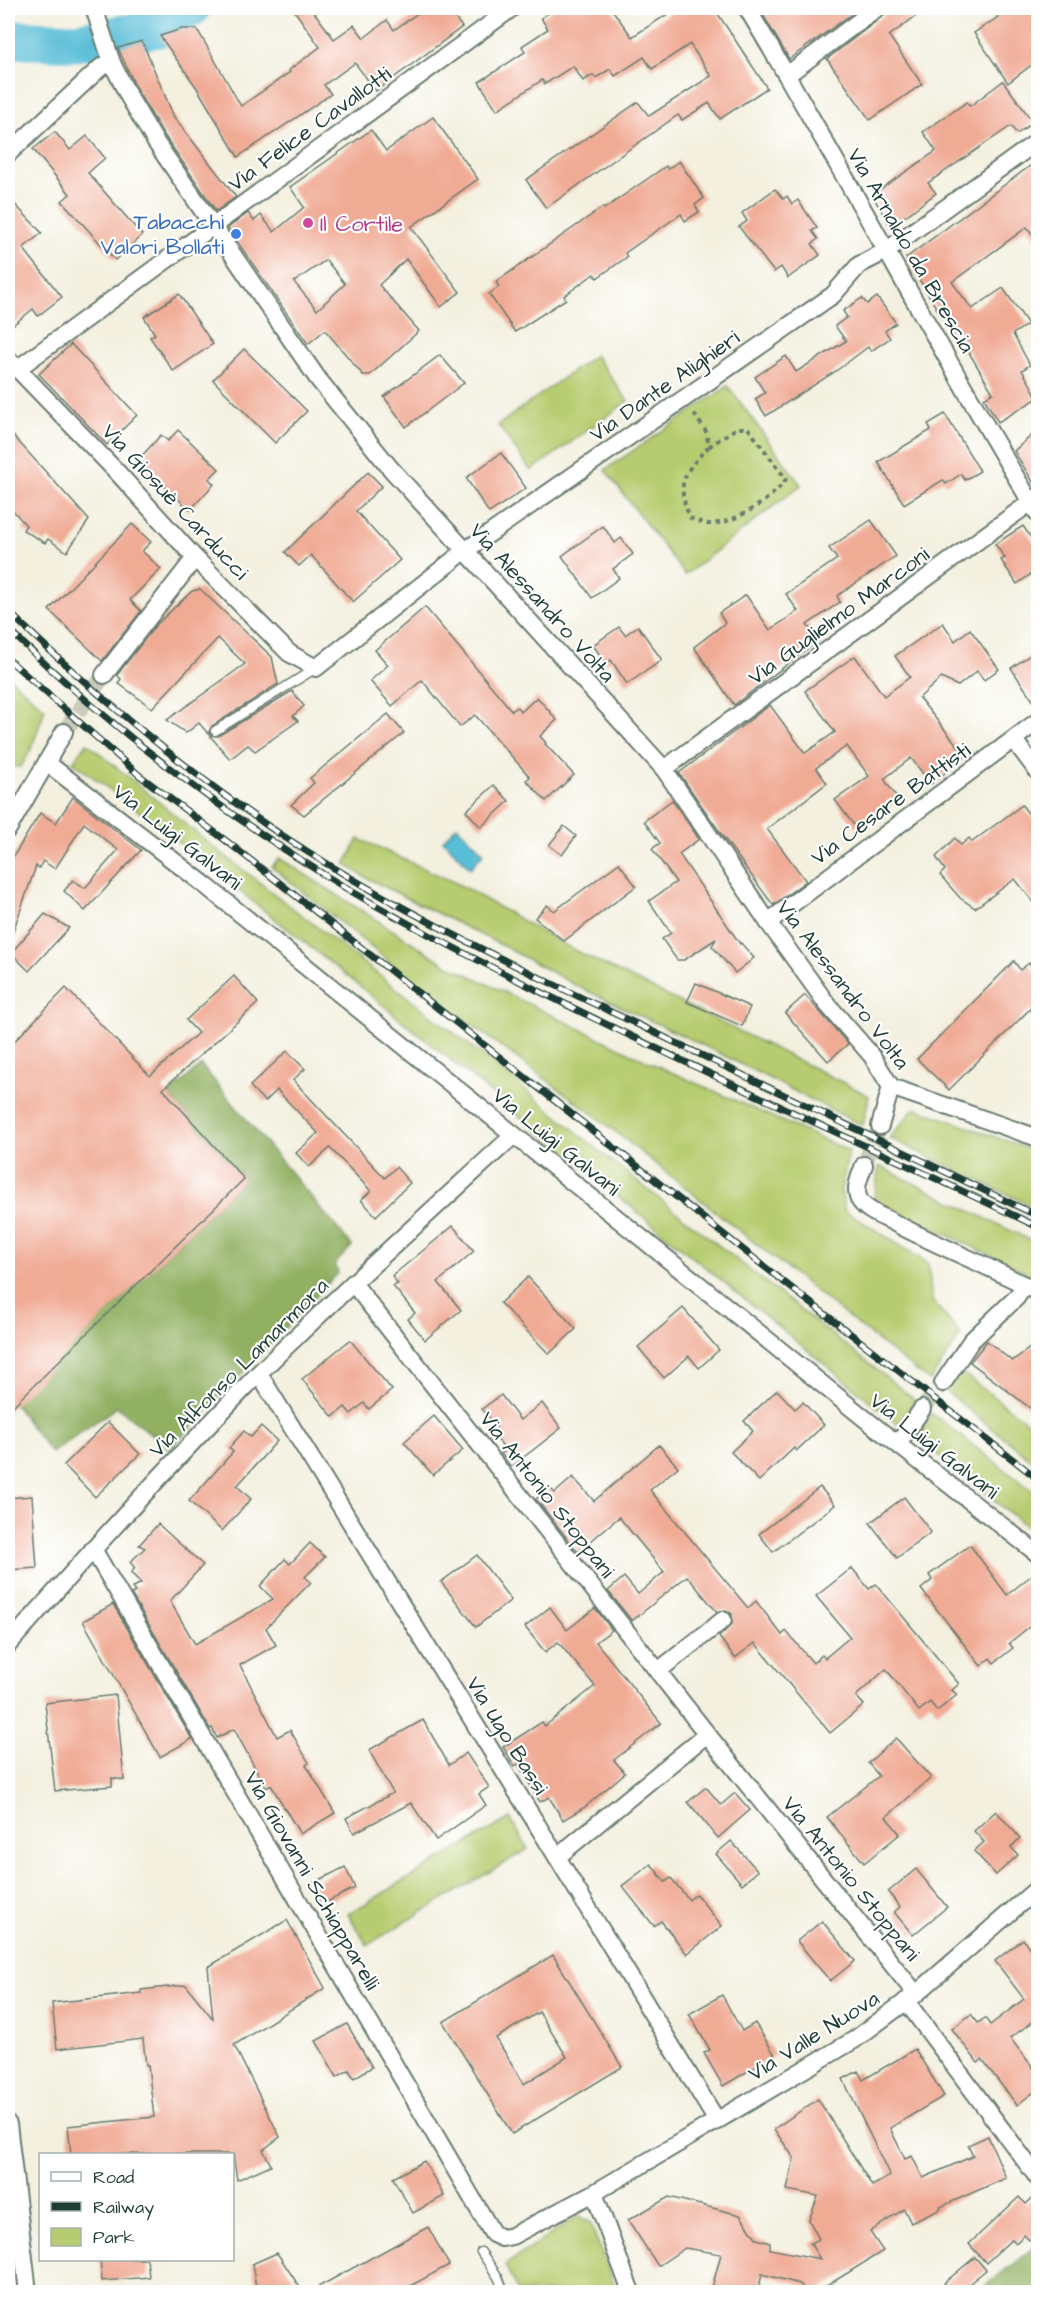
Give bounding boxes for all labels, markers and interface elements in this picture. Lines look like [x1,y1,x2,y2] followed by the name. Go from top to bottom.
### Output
[222,59,398,199] street label: Via Felice Cavallotti
[839,143,982,359] street label: Via Arnaldo da Brescia
[101,207,224,263] place label: Tabacchi Valori Bollati
[320,209,403,240] place label: Il Cortile
[301,216,315,230] marker: Il Cortile
[229,227,243,241] marker: Tabacchi Valori Bollati
[583,323,747,451] street label: Via Dante Alighieri
[94,417,256,587] street label: Via Giosuè Carducci
[462,516,622,690] street label: Via Alessandro Volta
[742,540,937,693] street label: Via Guglielmo Marconi
[805,736,977,873] street label: Via Cesare Battisti
[105,777,249,899] street label: Via Luigi Galvani
[769,894,917,1076] street label: Via Alessandro Volta
[485,1081,627,1204] street label: Via Luigi Galvani
[142,1271,336,1465] street label: Via Alfonso Lamarmora
[862,1386,1006,1508] street label: Via Luigi Galvani
[472,1405,622,1585] street label: Via Antonio Stoppani
[457,1671,555,1801] street label: Via Ugo Bassi
[236,1765,387,1996] street label: Via Giovanni Schiapparelli
[774,1790,927,1968] street label: Via Antonio Stoppani
[742,1983,885,2089] street label: Via Valle Nuova
[39,2153,234,2261] legend
[93,2165,134,2190] text: Road
[93,2195,154,2221] text: Railway
[93,2225,135,2250] text: Park

